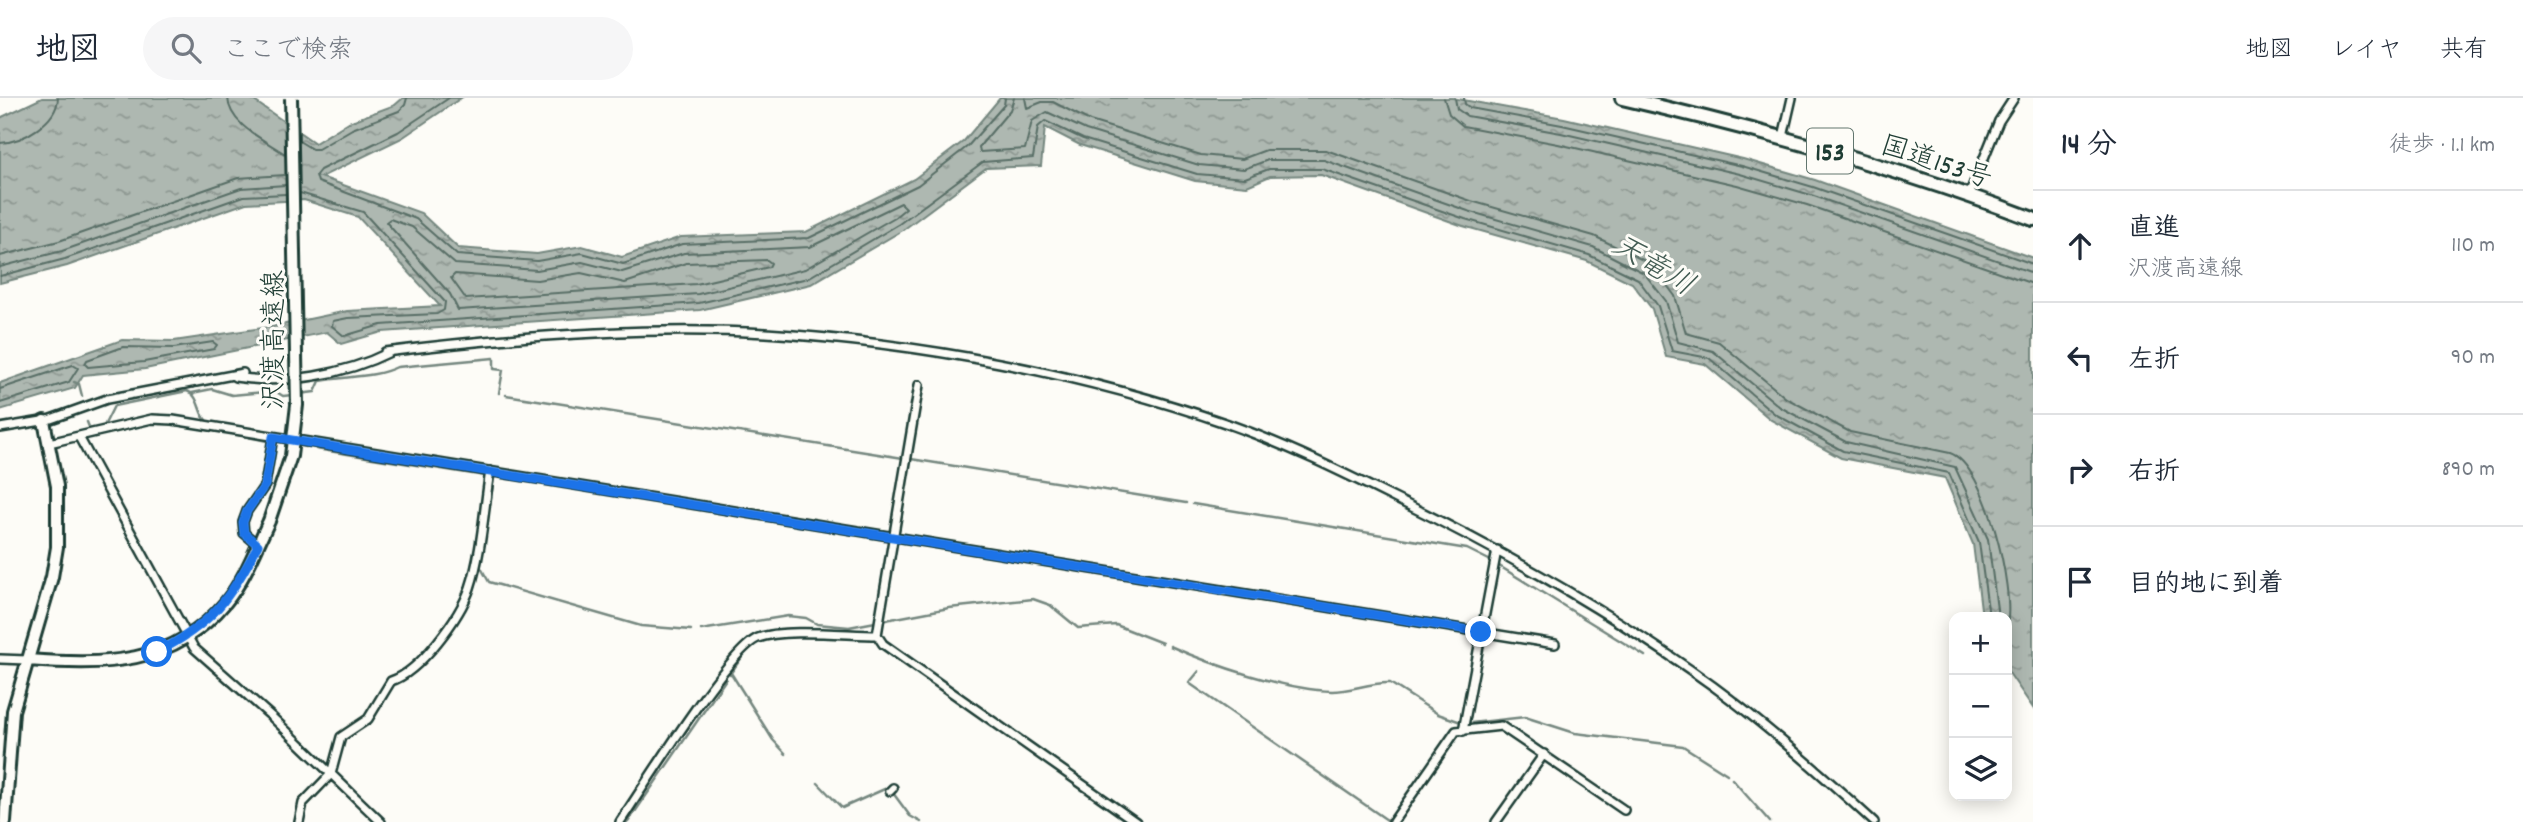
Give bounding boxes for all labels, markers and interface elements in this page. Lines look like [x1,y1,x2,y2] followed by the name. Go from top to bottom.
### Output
[143,17,633,80] search box
[35,29,101,76] text: 地図
[167,29,205,67] icon: search
[223,33,353,70] text: ここで検索
[2245,34,2293,68] text: 地図
[2331,34,2402,68] text: レイヤ
[2440,34,2488,68] text: 共有
[2061,126,2117,169] text: 14 分
[1807,128,1853,174] road number: 153
[1874,128,1997,202] street label: 国道153号
[2389,130,2495,163] text: 徒歩 · 1.1 km
[2128,211,2180,248] text: 直進
[1602,226,1701,309] water label: 天竜川
[2061,227,2099,265] icon: ahead
[2451,230,2495,263] text: 110 m
[2128,254,2243,287] text: 沢渡高遠線
[257,270,297,410] street label: 沢渡高遠線
[2061,339,2099,377] icon: left
[2451,342,2495,375] text: 90 m
[2128,343,2180,380] text: 左折
[2061,451,2099,489] icon: right
[2442,454,2495,487] text: 890 m
[2128,455,2180,492] text: 右折
[2061,563,2099,601] icon: arrive
[2128,567,2284,604] text: 目的地に到着
[1949,612,2012,801] map controls
[1949,612,2012,675] button: +
[1465,616,1496,647] route end
[141,636,172,667] route start
[1949,675,2012,738] button: −
[1949,738,2012,801] button: layers

